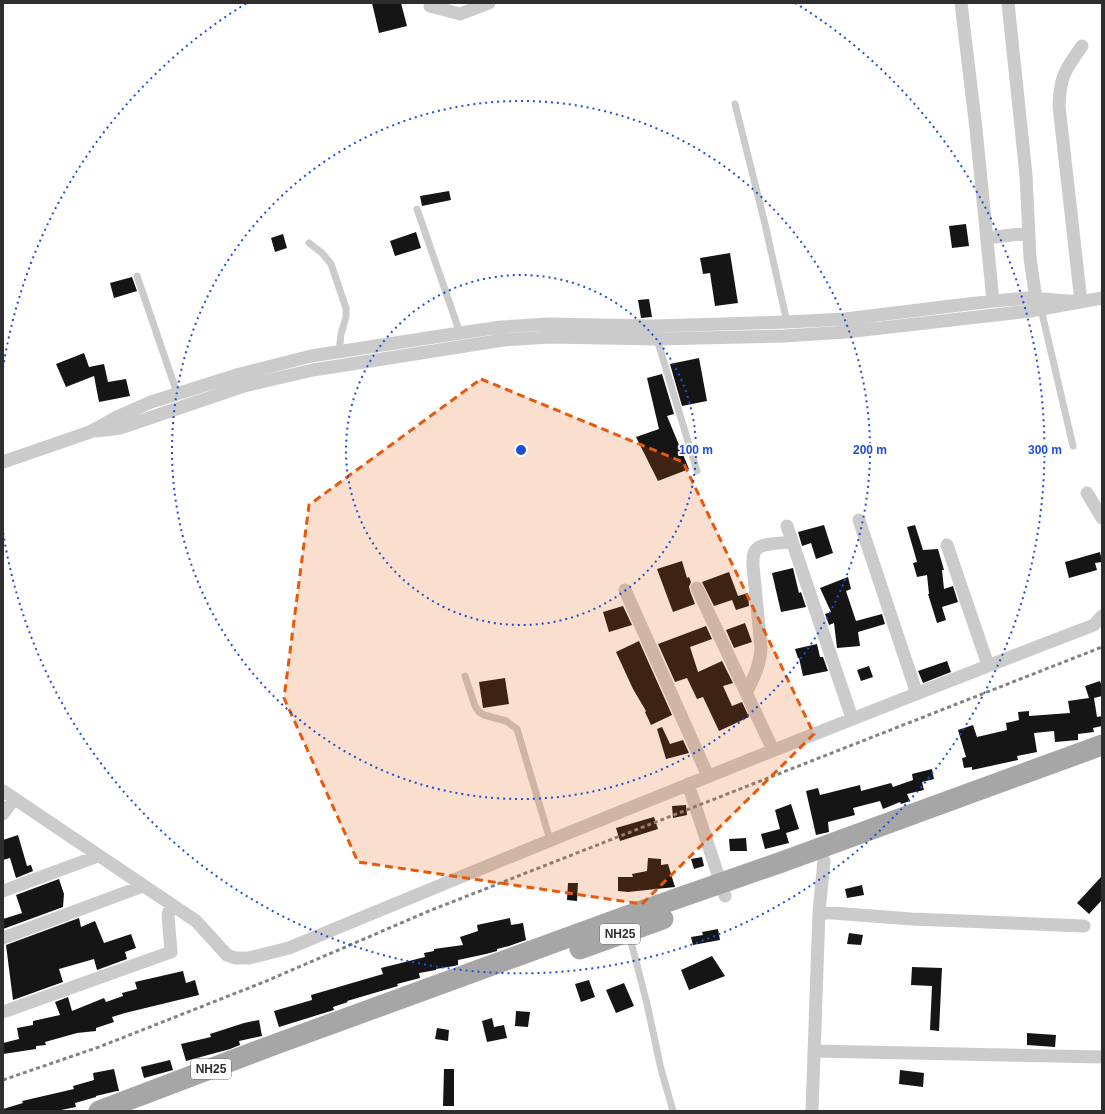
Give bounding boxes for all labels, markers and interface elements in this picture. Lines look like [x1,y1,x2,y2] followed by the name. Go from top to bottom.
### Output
[514,443,528,457] centre of rings
[679,443,713,457] text: 100 m
[853,443,887,457] text: 200 m
[1028,443,1062,457] text: 300 m
[600,924,640,944] road number: NH25
[191,1059,231,1079] road number: NH25

